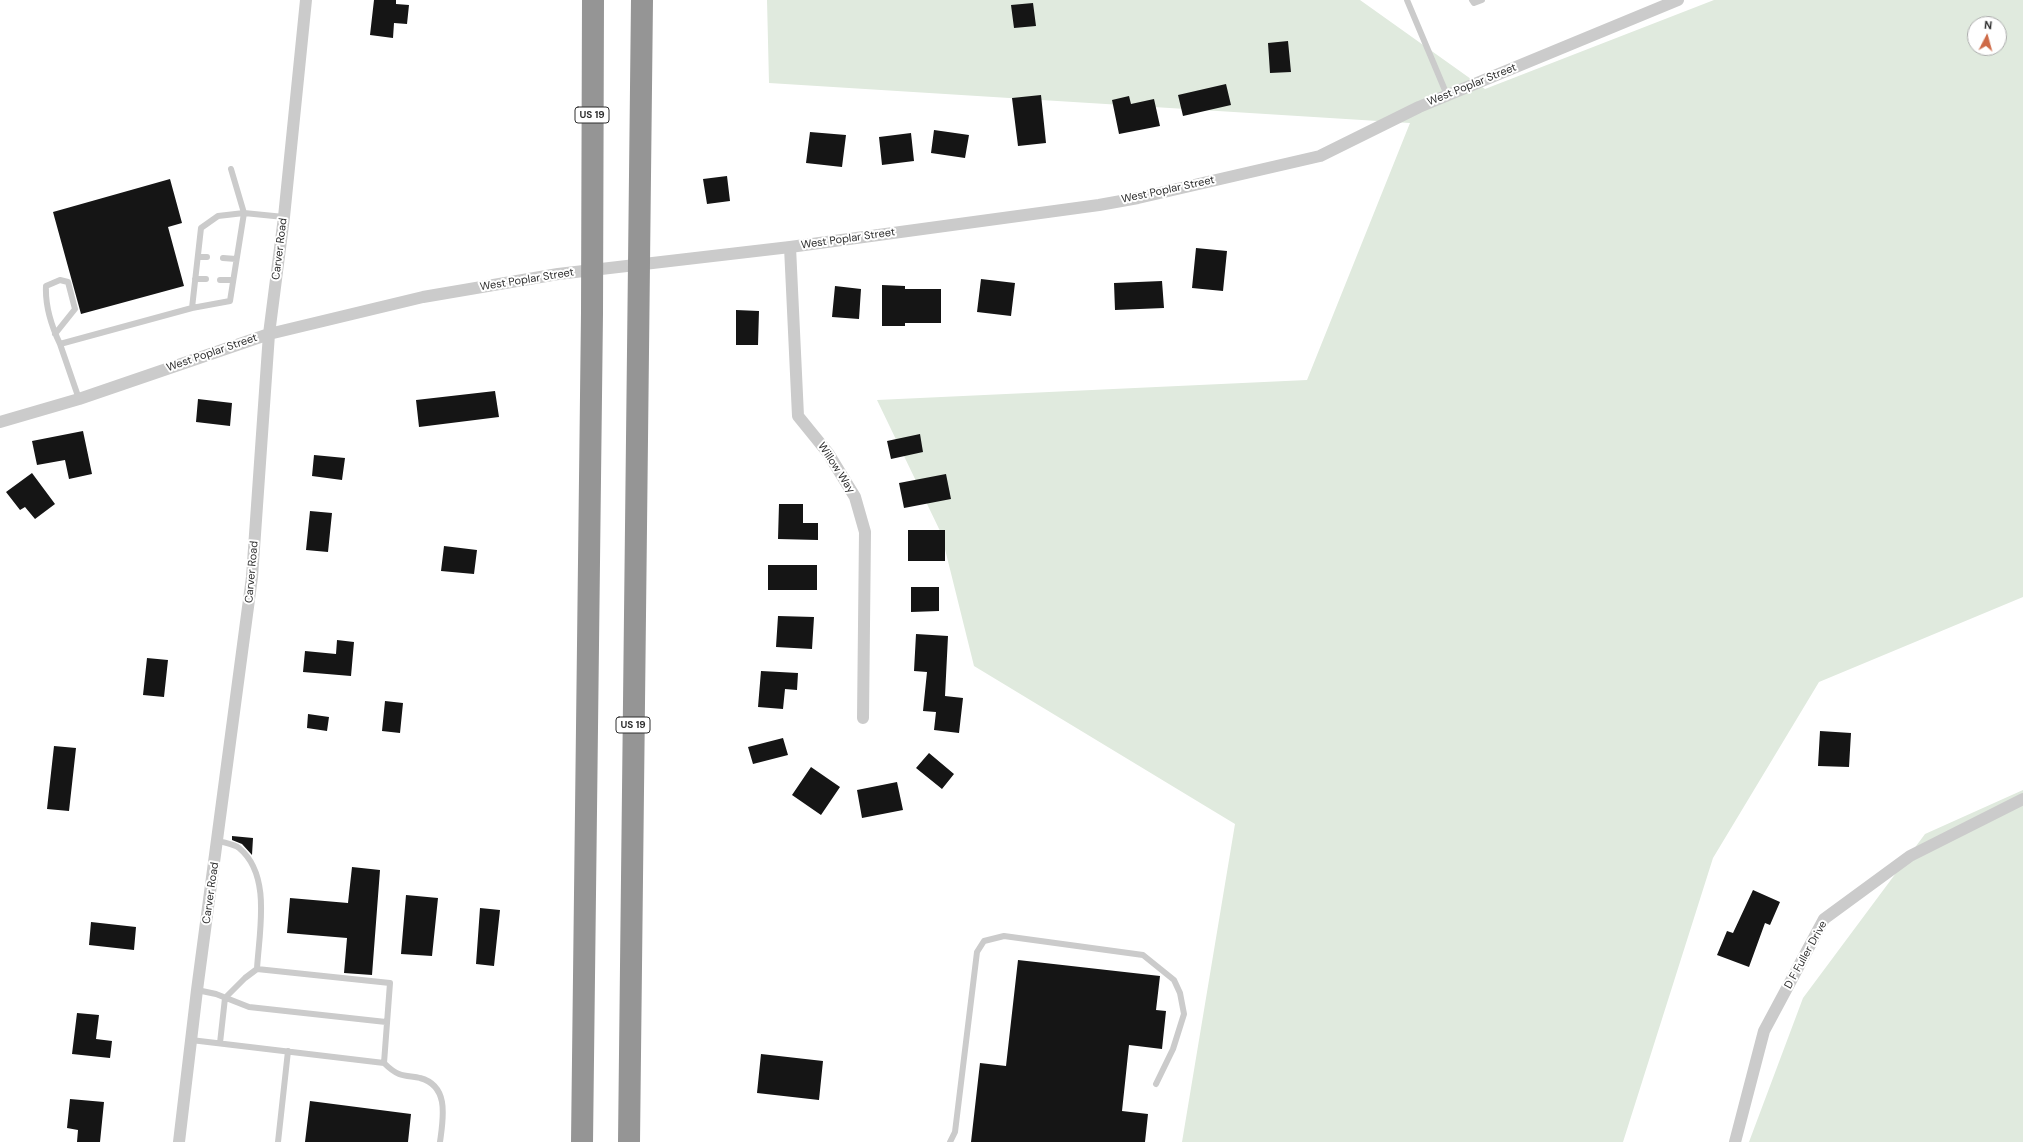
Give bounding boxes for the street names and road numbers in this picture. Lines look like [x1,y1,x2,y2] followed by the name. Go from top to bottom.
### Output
[1426,61,1518,109] street label: West Poplar Street
[575,107,609,123] road number: US 19
[1120,174,1216,206] street label: West Poplar Street
[270,217,290,281] street label: Carver Road
[800,226,896,252] street label: West Poplar Street
[479,266,575,294] street label: West Poplar Street
[165,331,259,375] street label: West Poplar Street
[815,440,857,496] street label: Willow Way
[243,540,261,604] street label: Carver Road
[616,717,650,733] road number: US 19
[200,861,222,925] street label: Carver Road
[1782,919,1830,991] street label: D F Fuller Drive

